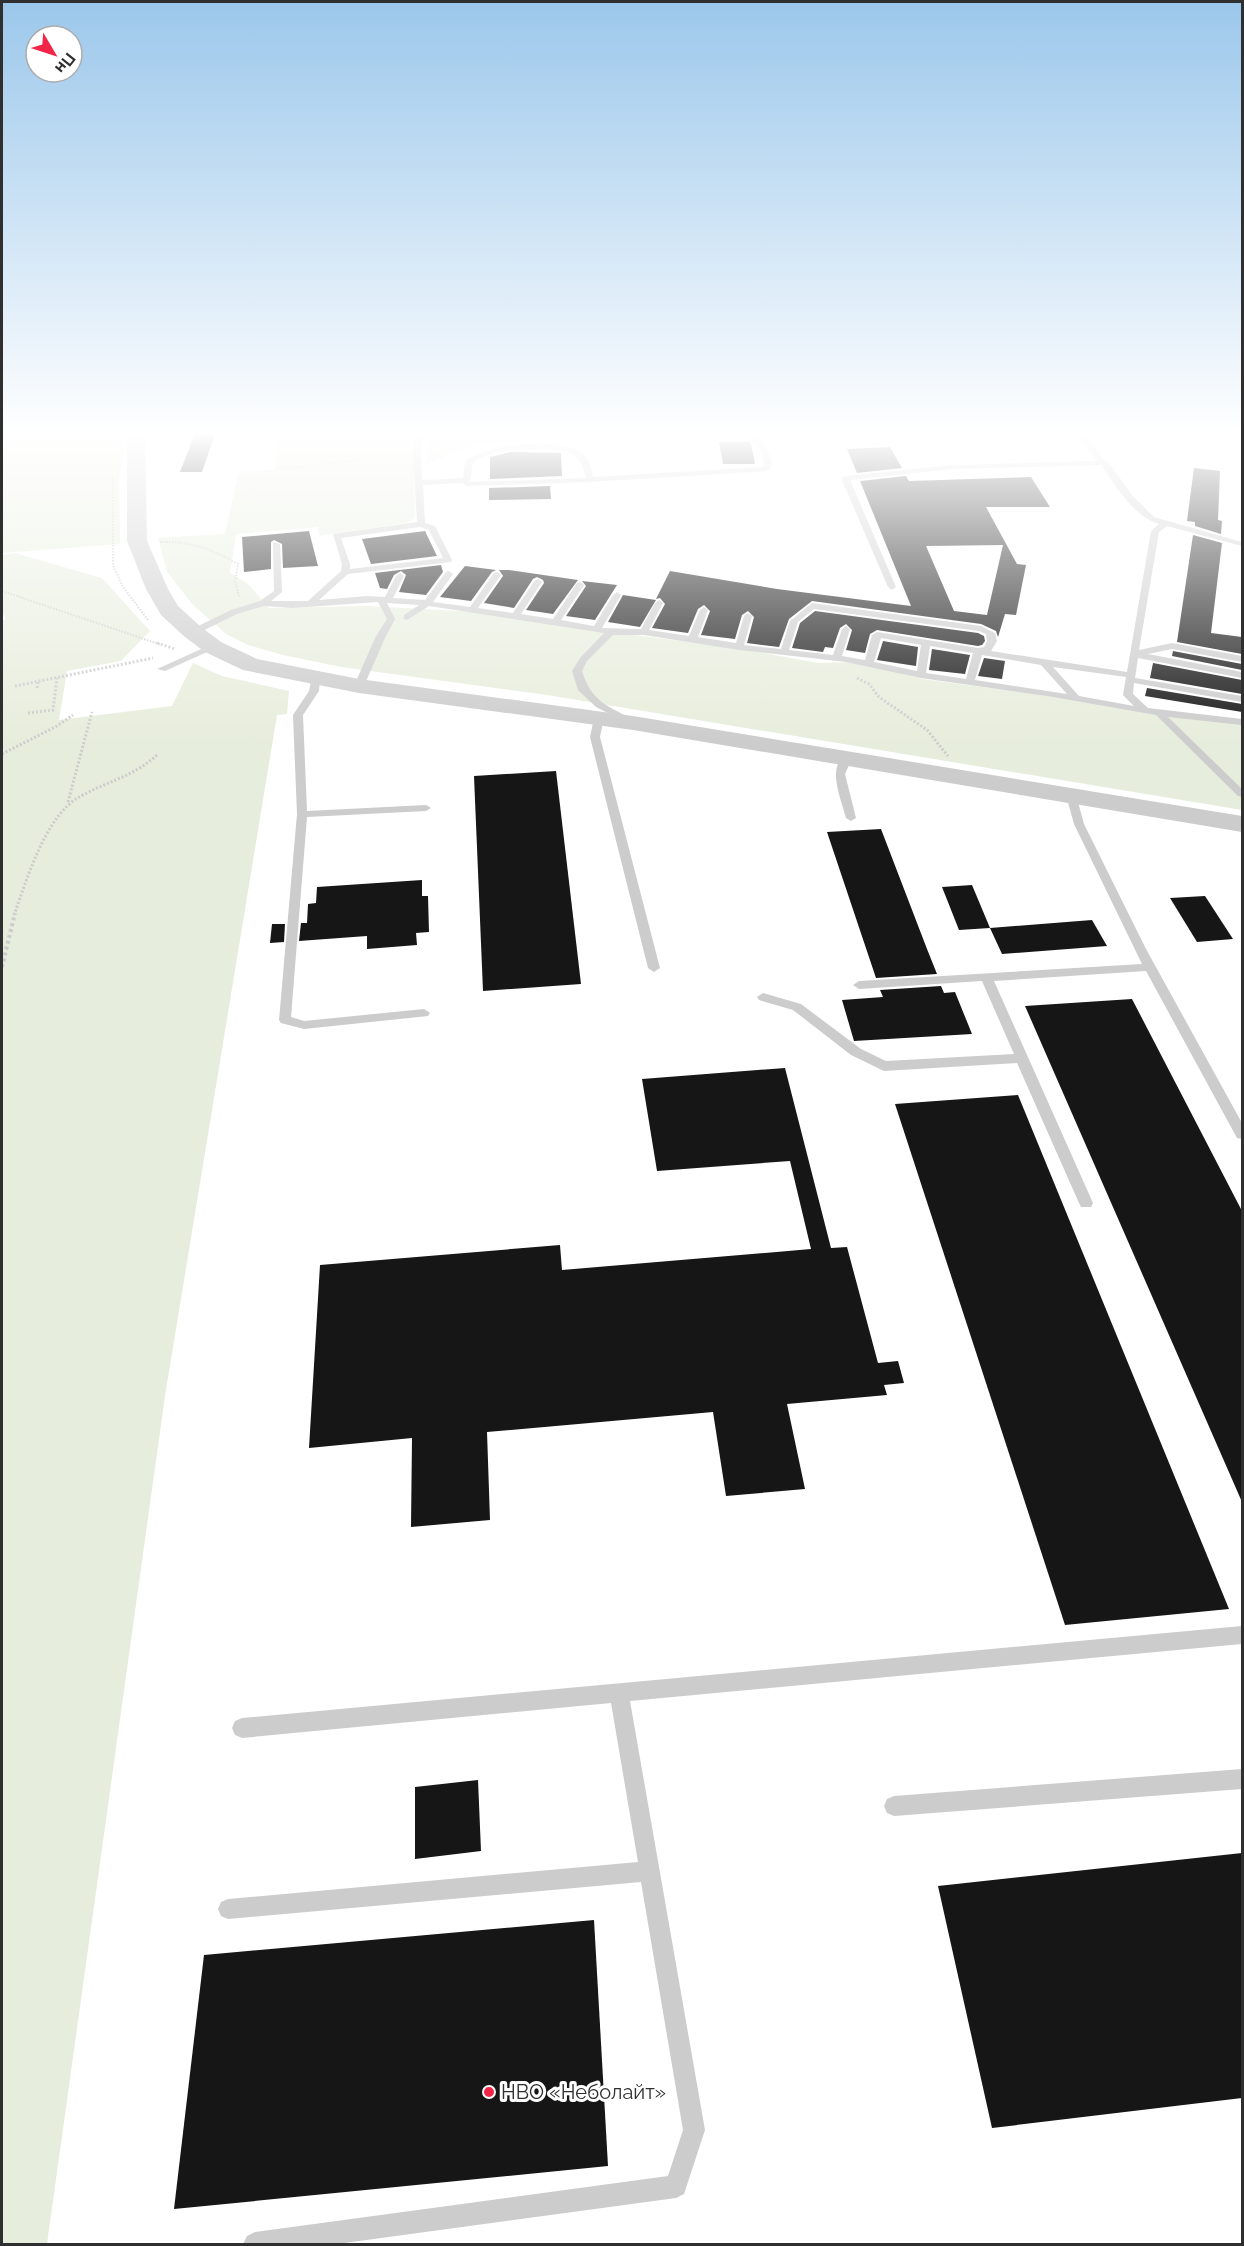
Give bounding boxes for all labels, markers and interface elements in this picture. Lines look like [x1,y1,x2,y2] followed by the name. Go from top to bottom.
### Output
[24,24,84,84] north arrow
[51,49,79,77] text: Пн
[501,2080,666,2104] place label: НВО «Неболайт»
[482,2085,496,2099] marker: НВО «Неболайт»

